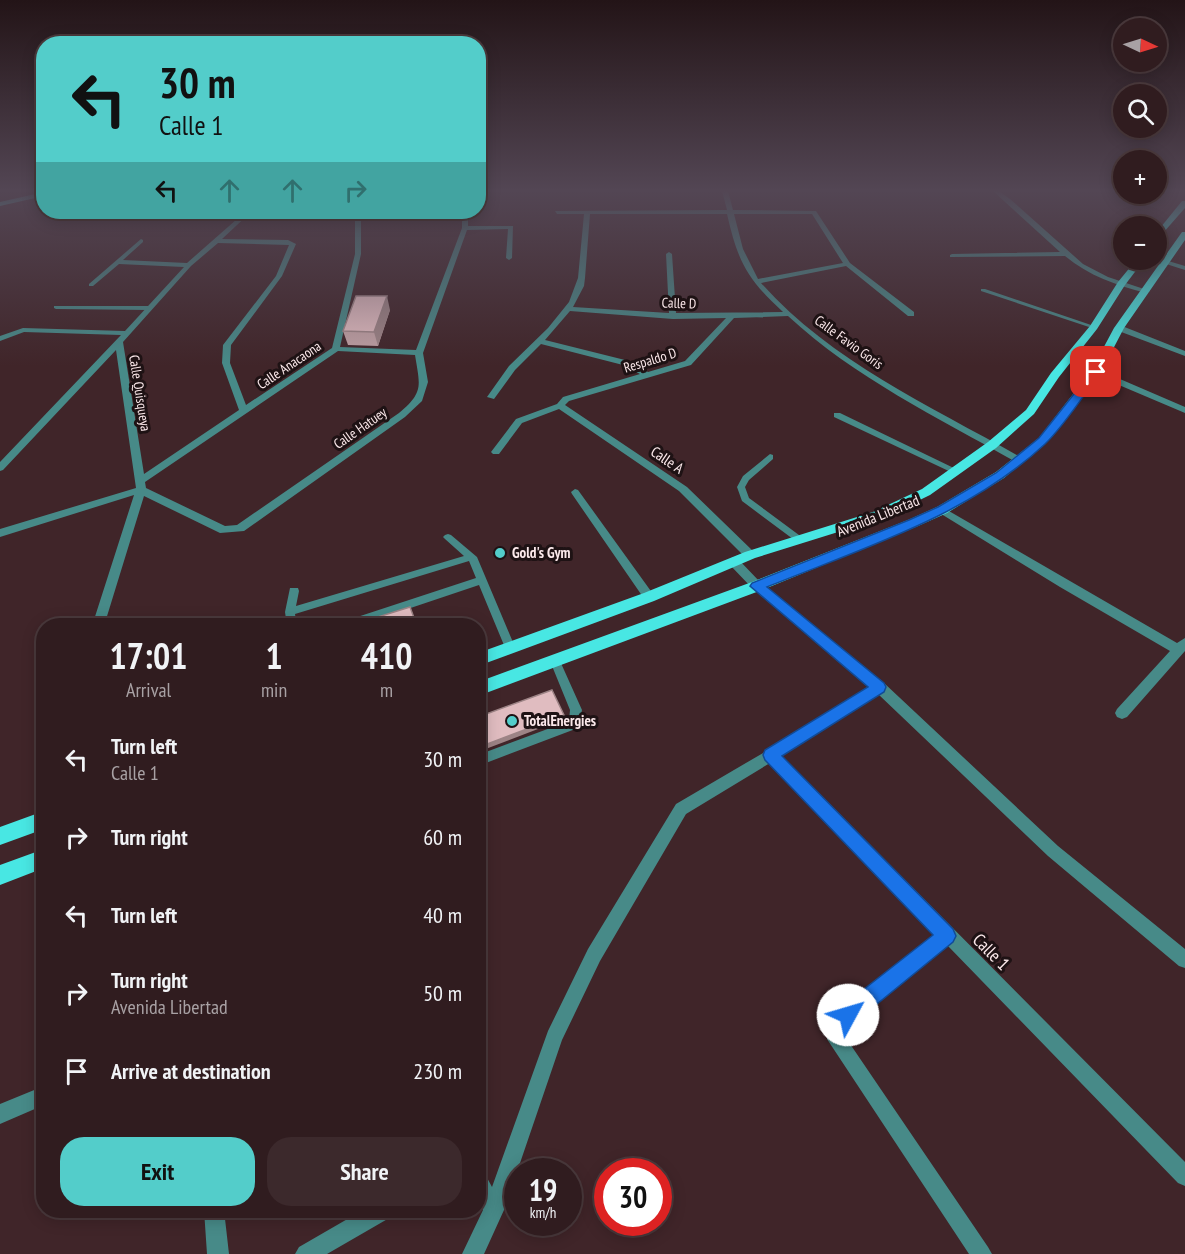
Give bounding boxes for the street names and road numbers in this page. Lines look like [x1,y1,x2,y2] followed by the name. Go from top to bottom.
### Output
[661,293,697,313] street label: Calle D
[811,311,887,373] street label: Calle Favio Goris
[254,337,324,393] street label: Calle Anacaona
[622,343,678,377] street label: Respaldo D
[125,353,155,433] street label: Calle Quisqueya
[330,403,391,453] street label: Calle Hatuey
[647,442,688,478] street label: Calle A
[834,490,922,541] street label: Avenida Libertad
[968,928,1015,975] street label: Calle 1

